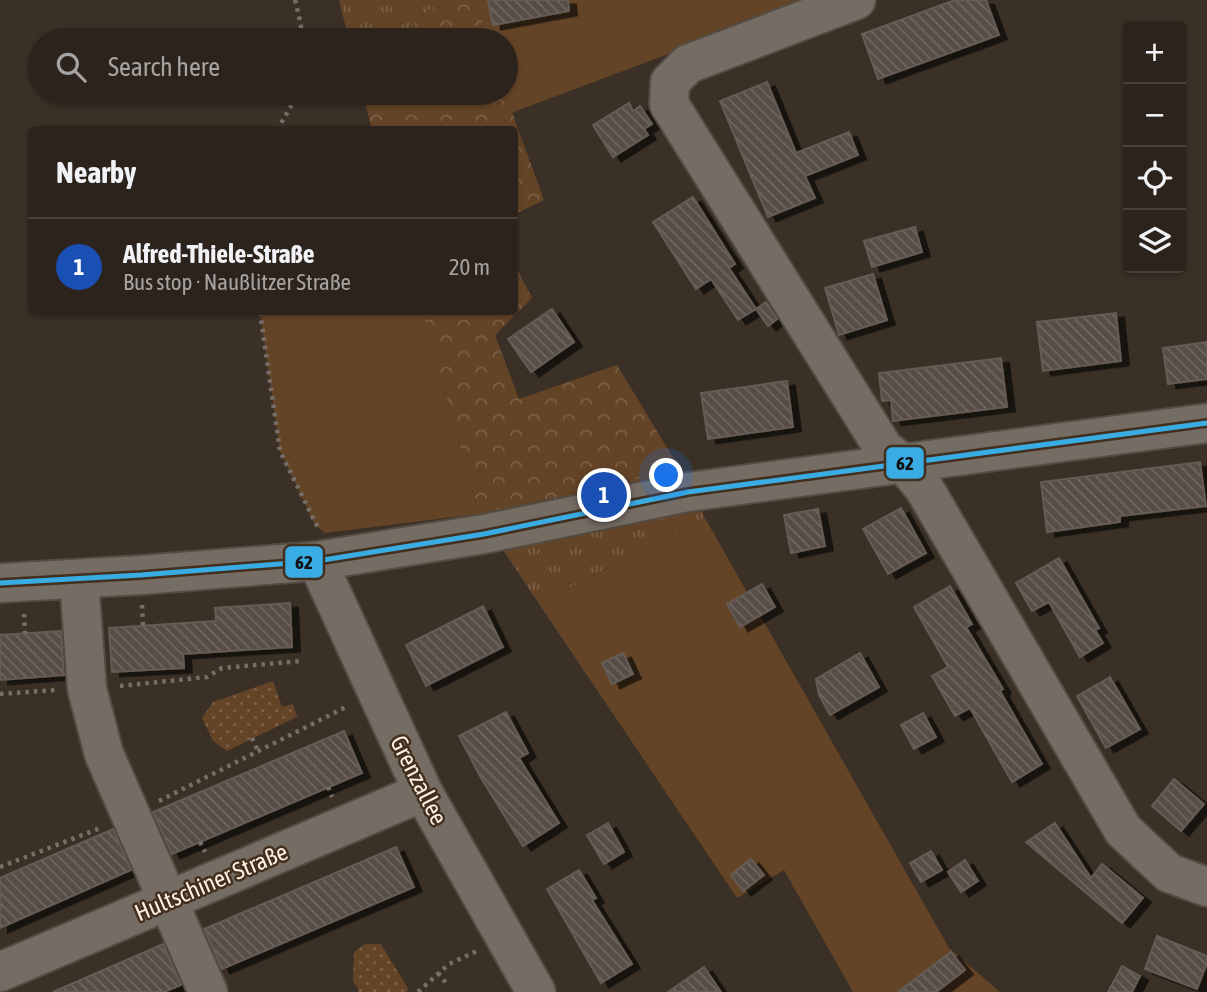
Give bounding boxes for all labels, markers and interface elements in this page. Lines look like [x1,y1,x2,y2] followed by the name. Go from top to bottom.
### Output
[1123,21,1186,273] map controls
[1123,21,1186,84] button: +
[28,28,518,105] search box
[52,48,90,86] icon: search
[108,52,220,82] text: Search here
[1123,84,1186,147] button: −
[1123,147,1186,210] button: locate
[56,155,136,189] text: Nearby
[1123,210,1186,273] button: layers
[123,239,315,269] text: Alfred-Thiele-Straße
[74,254,84,280] text: 1
[449,254,490,280] text: 20 m
[123,269,351,295] text: Bus stop · Naußlitzer Straße
[885,446,925,480] line badge: 62
[896,452,914,474] text: 62
[649,458,683,492] your location
[581,469,627,521] pin: 1
[284,545,324,579] line badge: 62
[295,551,313,573] text: 62
[385,731,453,829] street label: Grenzallee
[131,838,291,926] street label: Hultschiner Straße

